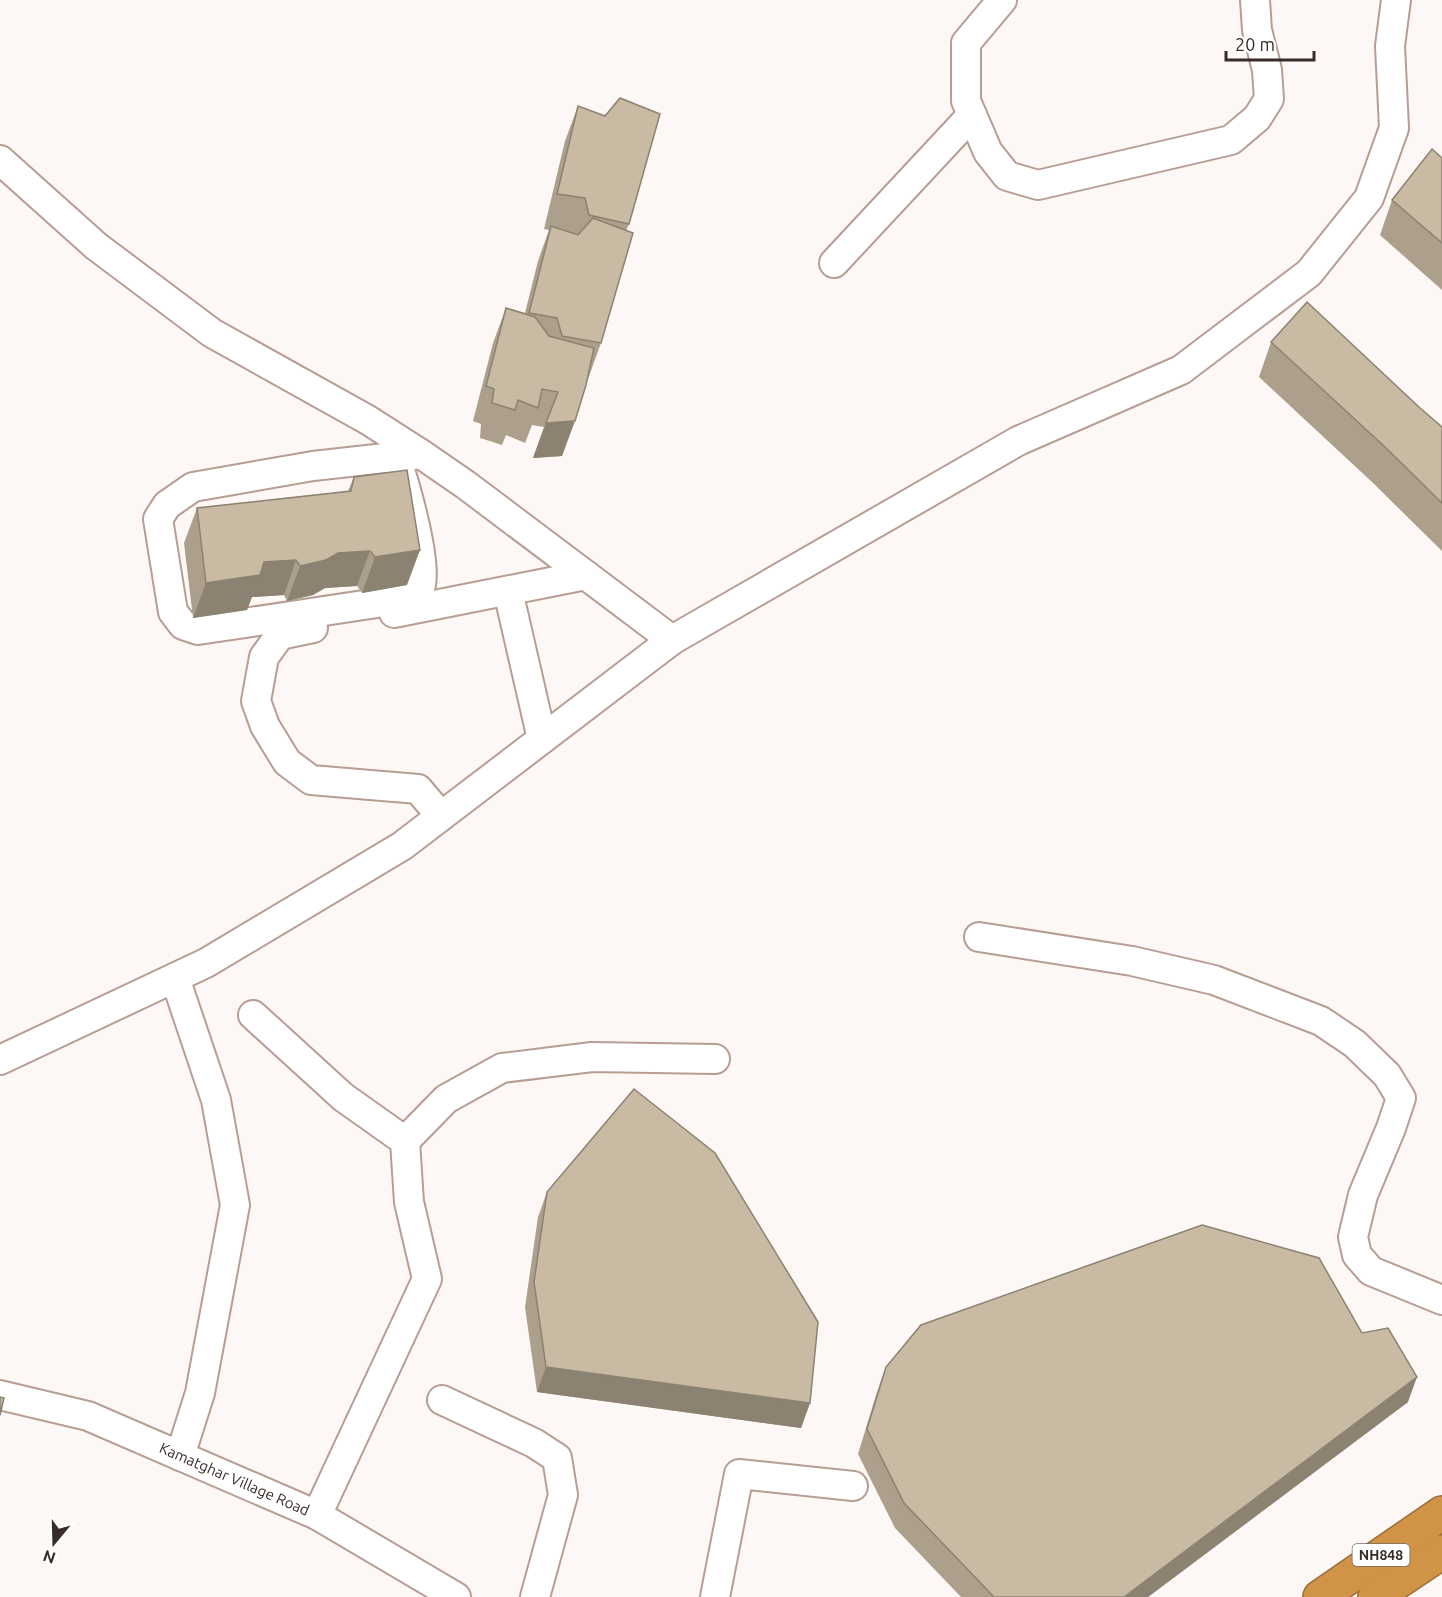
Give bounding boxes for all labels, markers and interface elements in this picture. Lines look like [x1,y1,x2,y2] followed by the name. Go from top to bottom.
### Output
[1226,24,1314,62] scale bar
[1235,34,1275,54] text: 20 m
[157,1439,312,1519] street label: Kamatghar Village Road
[24,1513,84,1573] north arrow
[1352,1544,1410,1566] road number: NH848
[41,1547,58,1568] text: N

